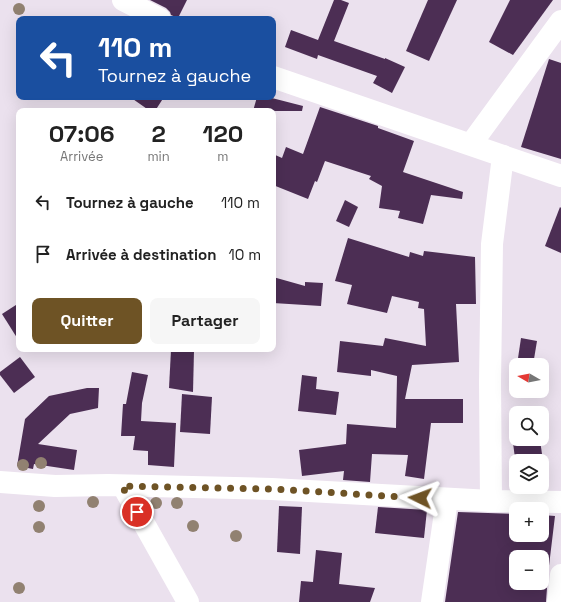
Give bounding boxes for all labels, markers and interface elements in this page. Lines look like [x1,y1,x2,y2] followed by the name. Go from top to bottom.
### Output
[98,29,172,65] text: 110 m
[32,32,84,84] icon: left
[98,64,251,87] text: Tournez à gauche
[49,118,115,149] text: 07:06
[151,118,166,149] text: 2
[203,118,243,149] text: 120
[60,148,103,165] text: Arrivée
[147,148,170,165] text: min
[217,148,228,165] text: m
[32,191,54,213] icon: left
[66,193,194,212] text: Tournez à gauche
[221,193,260,212] text: 110 m
[32,243,54,265] icon: arrive
[66,245,216,264] text: Arrivée à destination
[228,245,261,264] text: 10 m
[32,298,142,344] button: Quitter
[150,298,260,344] button: Partager
[509,358,549,398] north arrow
[509,358,549,590] map controls
[509,406,549,446] button: search
[509,454,549,494] button: layers
[399,477,441,519] position arrow
[120,495,154,529] pin
[126,501,148,523] icon: arrive
[509,502,549,542] button: +
[509,550,549,590] button: −

